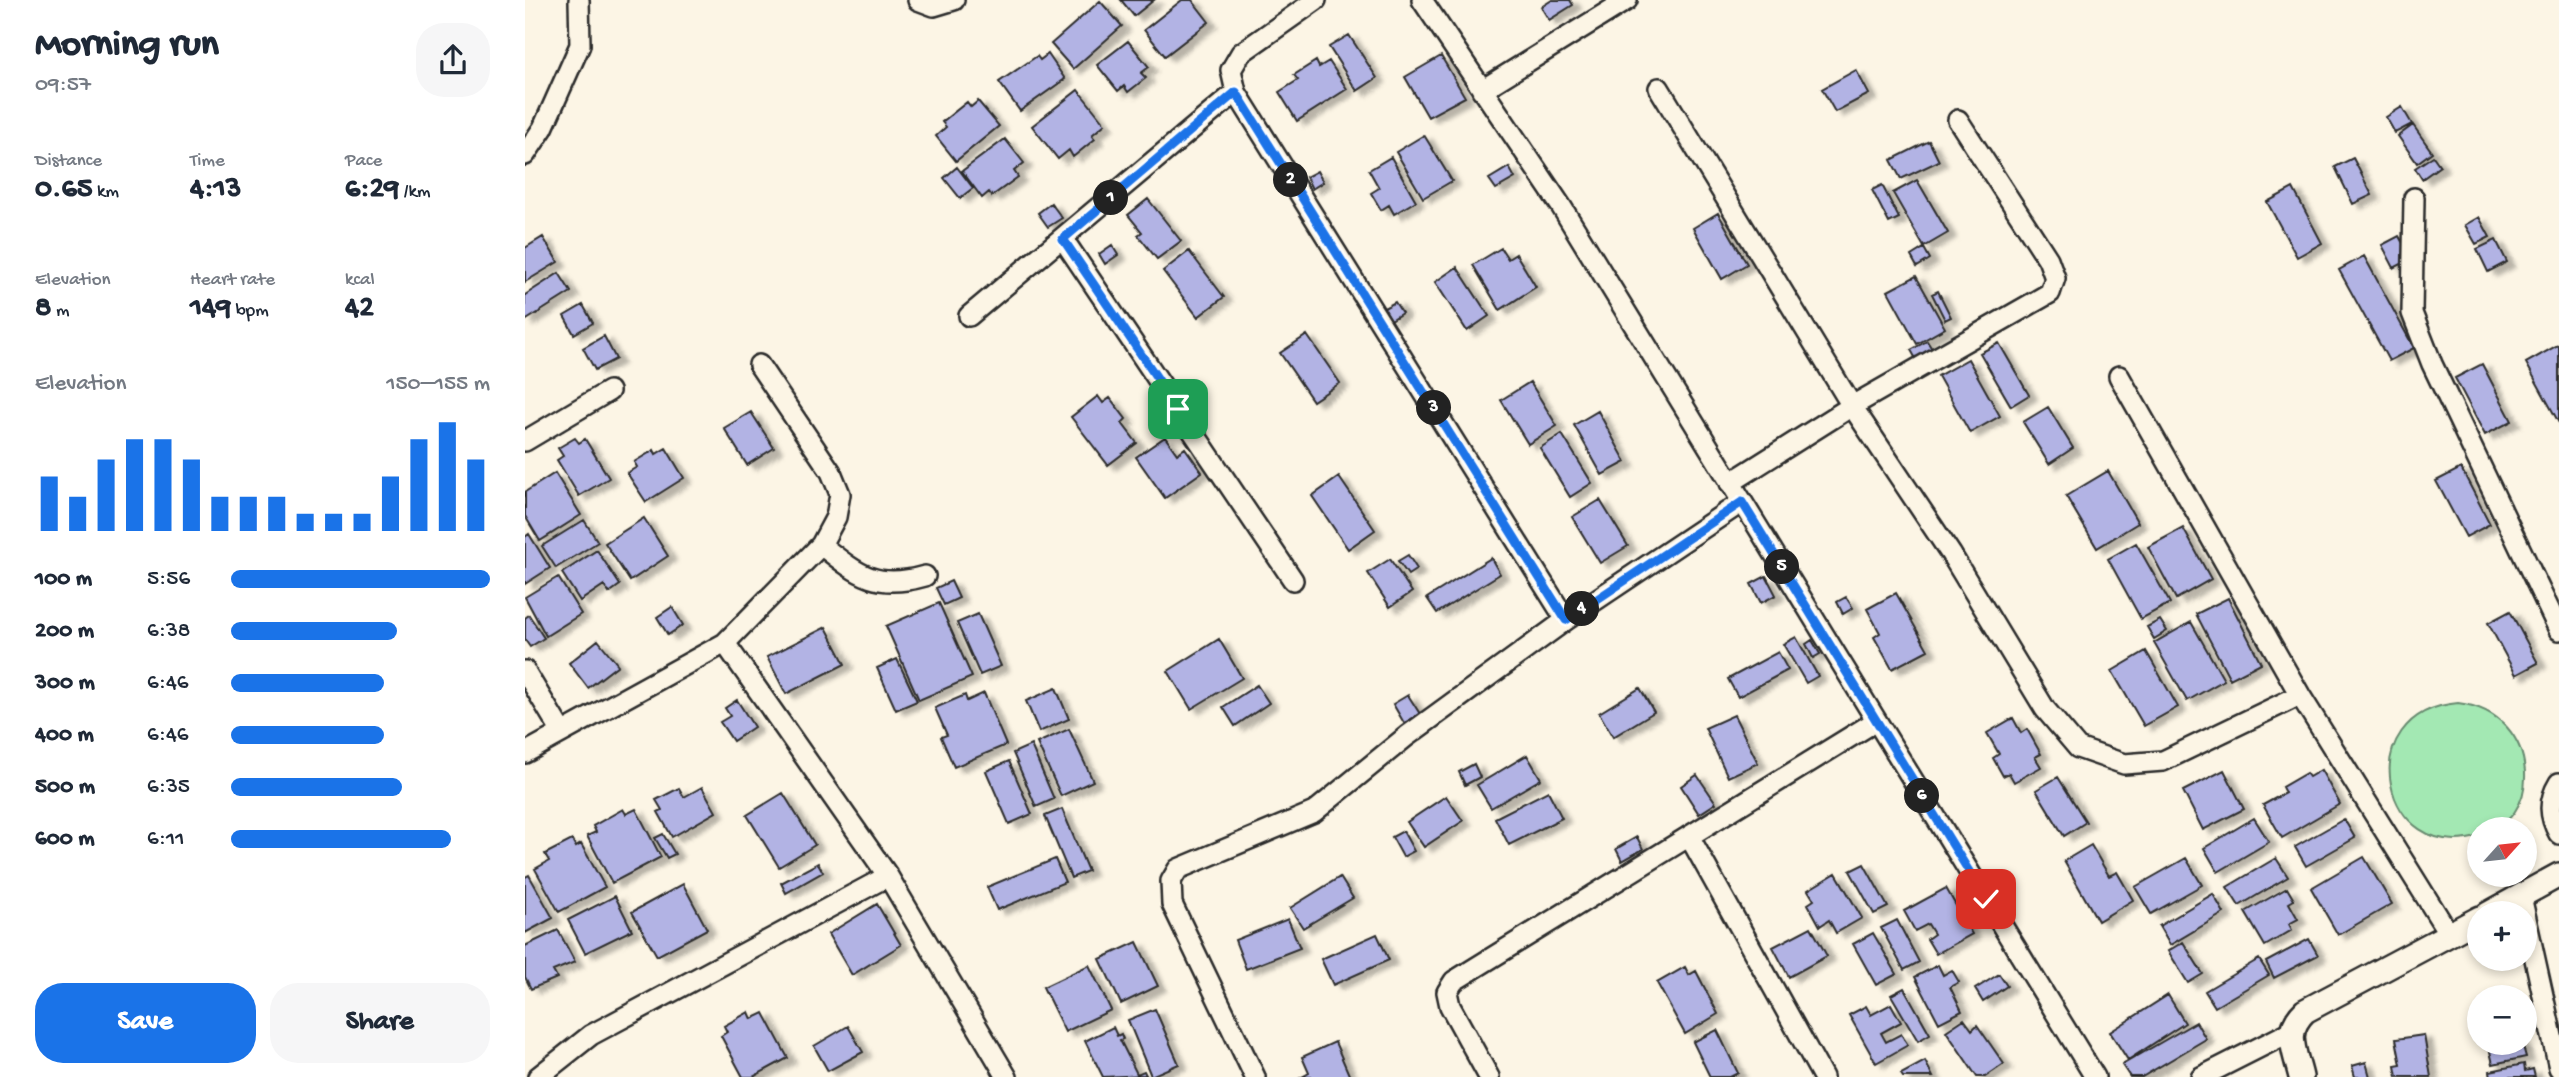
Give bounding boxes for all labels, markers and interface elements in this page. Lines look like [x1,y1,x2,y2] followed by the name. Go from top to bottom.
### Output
[416,23,490,97] button: share
[35,24,219,68] text: Morning run
[35,72,91,99] text: 09:57
[35,150,102,173] text: Distance
[190,150,225,173] text: Time
[345,150,382,173] text: Pace
[1273,162,1309,198] pin: 2
[1286,168,1295,191] text: 2
[35,173,92,208] text: 0.65
[190,173,241,208] text: 4:13
[345,173,399,208] text: 6:29
[1093,180,1129,216] pin: 1
[92,181,119,204] text: km
[399,181,430,204] text: /km
[1107,186,1114,209] text: 1
[35,269,111,292] text: Elevation
[190,269,275,292] text: Heart rate
[345,269,375,292] text: kcal
[35,292,51,327] text: 8
[190,292,231,327] text: 149
[345,292,374,327] text: 42
[51,300,69,323] text: m
[231,300,269,323] text: bpm
[35,371,126,398] text: Elevation
[386,371,490,398] text: 150–155 m
[1148,379,1208,439] pin
[1159,390,1197,428] icon: arrive
[1417,390,1451,426] pin: 3
[1429,396,1438,419] text: 3
[1765,550,1799,584] pin: 5
[1777,555,1787,578] text: 5
[35,566,92,593] text: 100 m
[147,566,190,593] text: 5:56
[1565,592,1599,626] pin: 4
[1577,597,1586,620] text: 4
[35,618,94,645] text: 200 m
[147,618,190,645] text: 6:38
[35,670,95,697] text: 300 m
[147,670,188,697] text: 6:46
[35,722,94,749] text: 400 m
[147,722,188,749] text: 6:46
[35,774,95,801] text: 500 m
[147,774,190,801] text: 6:35
[1905,778,1939,814] pin: 6
[1917,784,1926,807] text: 6
[2467,817,2537,887] north arrow
[2467,817,2537,1055] map controls
[35,826,95,853] text: 600 m
[147,826,184,853] text: 6:11
[1956,869,2016,929] pin
[1967,880,2005,918] icon: check
[2467,901,2537,971] button: +
[35,983,256,1063] button: Save
[270,983,490,1063] button: Share
[2467,985,2537,1055] button: −

